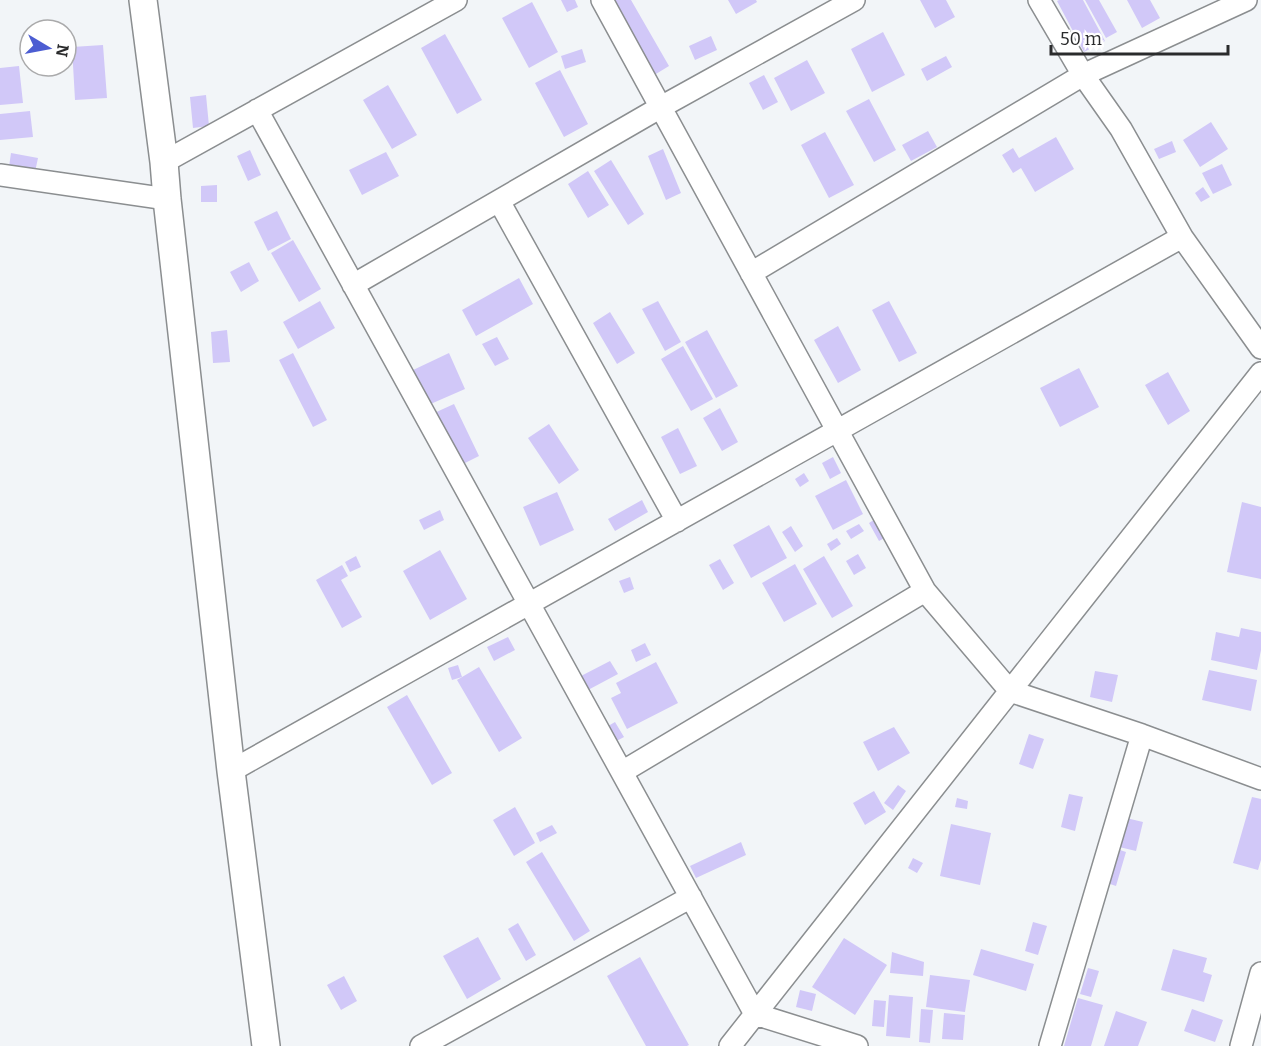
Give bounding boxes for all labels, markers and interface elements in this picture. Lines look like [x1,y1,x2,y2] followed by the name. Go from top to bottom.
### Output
[18,18,78,78] north arrow
[1051,18,1228,56] scale bar
[1060,28,1102,50] text: 50 m
[52,43,73,58] text: N

